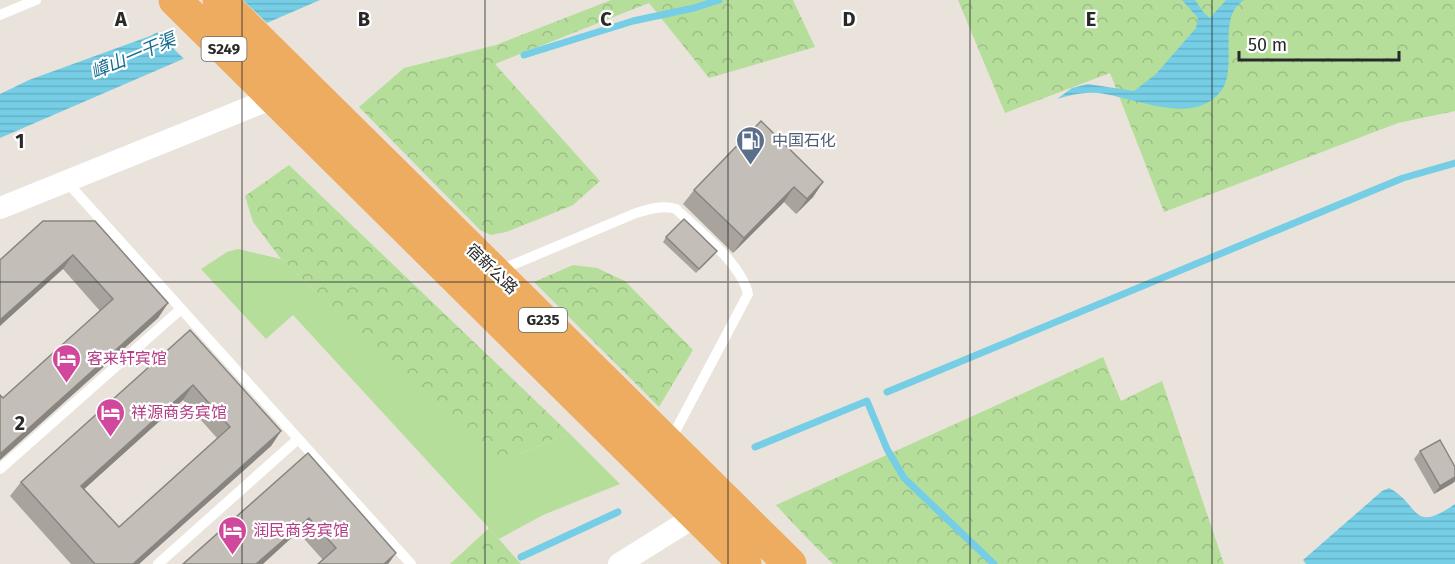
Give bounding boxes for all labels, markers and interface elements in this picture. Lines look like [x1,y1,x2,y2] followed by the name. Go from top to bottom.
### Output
[114,7,128,31] text: A
[358,7,370,31] text: B
[600,7,612,31] text: C
[842,7,856,31] text: D
[1086,7,1096,31] text: E
[1239,24,1400,62] scale bar
[87,27,181,84] water label: 嶂山一干渠
[1248,34,1287,56] text: 50 m
[202,37,246,61] road number: S249
[735,124,767,166] fuel station icon: 中国石化
[15,129,25,153] text: 1
[772,131,836,150] place label: 中国石化
[462,240,522,298] street label: 宿新公路
[519,308,567,332] road number: G235
[50,342,82,384] hotel icon: 客来轩宾馆
[87,349,167,368] place label: 客来轩宾馆
[94,396,126,438] hotel icon: 祥源商务宾馆
[131,403,227,422] place label: 祥源商务宾馆
[15,411,25,435] text: 2
[216,514,248,556] hotel icon: 润民商务宾馆
[253,521,349,540] place label: 润民商务宾馆

